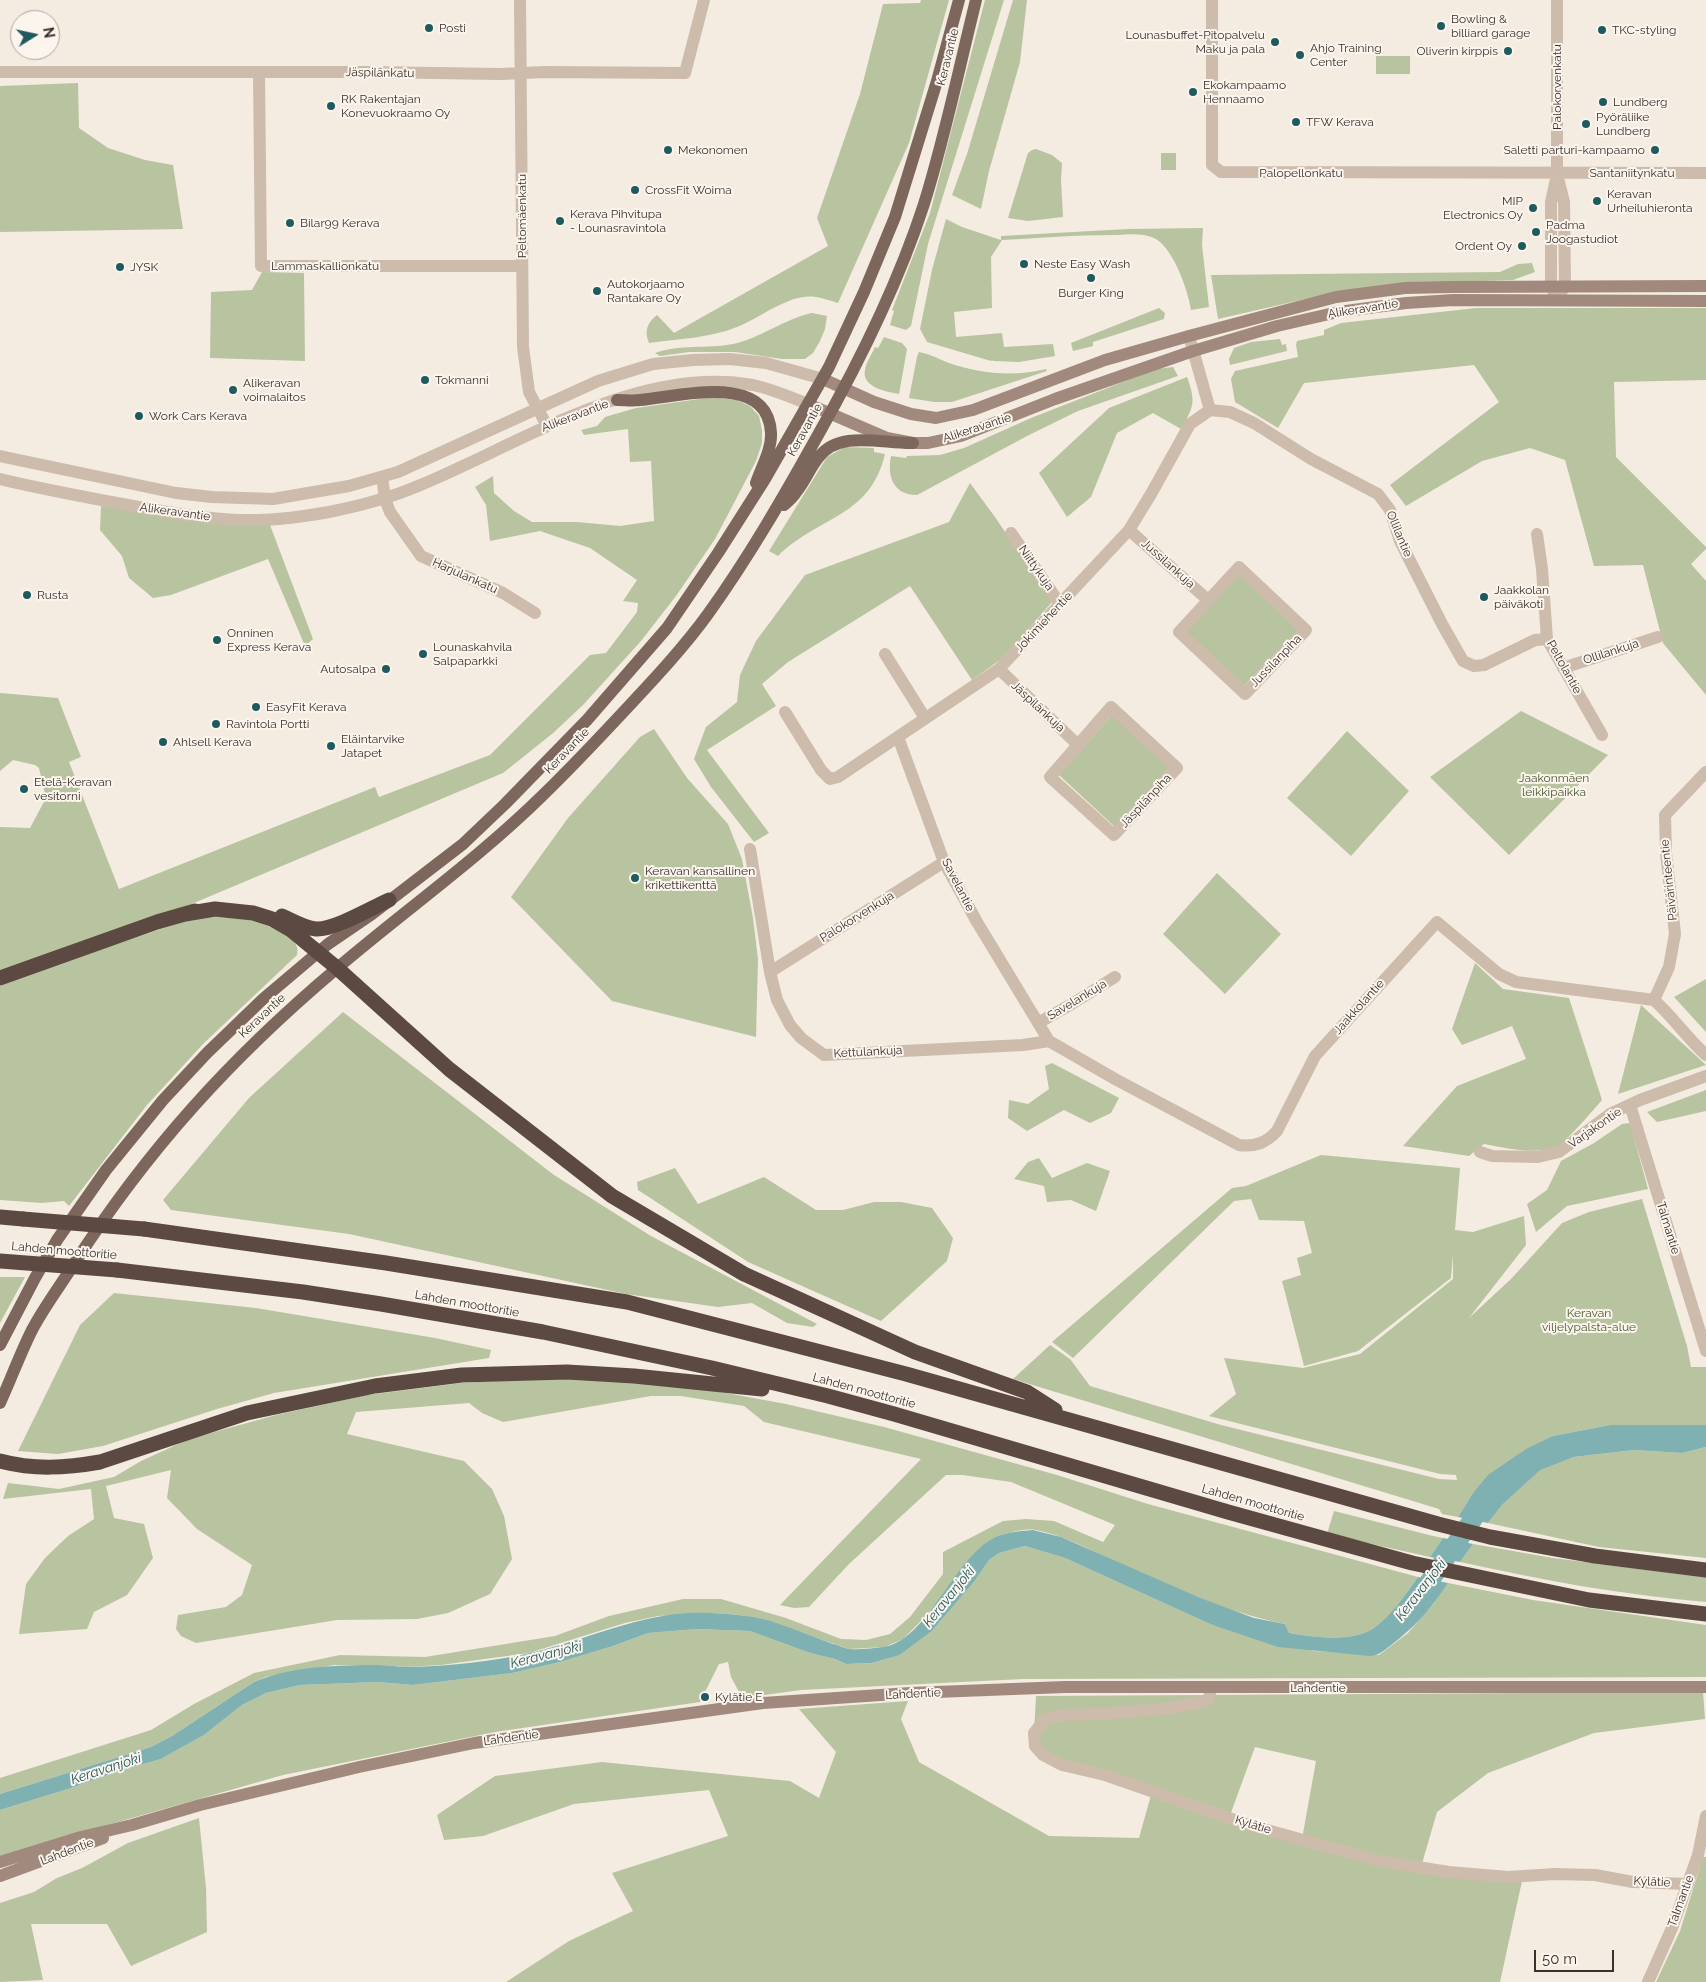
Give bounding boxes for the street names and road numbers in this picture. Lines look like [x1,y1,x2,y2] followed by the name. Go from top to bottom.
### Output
[934,27,962,87] street label: Keravantie
[1550,44,1564,130] street label: Palokorvenkatu
[345,65,415,81] street label: Jäspilänkatu
[1259,166,1343,180] street label: Palopellonkatu
[1589,166,1675,180] street label: Santaniitynkatu
[515,174,529,258] street label: Peltomäenkatu
[271,259,379,273] street label: Lammaskallionkatu
[1327,296,1399,322] street label: Alikeravantie
[539,397,611,435] street label: Alikeravantie
[785,401,825,459] street label: Keravantie
[941,410,1013,446] street label: Alikeravantie
[139,500,211,524] street label: Alikeravantie
[1383,509,1415,559] street label: Ollilantie
[1138,536,1198,592] street label: Jussilankuja
[1015,543,1057,593] street label: Niittykuja
[430,555,500,597] street label: Harjulankatu
[1012,589,1076,655] street label: Jokimiehentie
[1247,632,1305,690] street label: Jussilanpiha
[1581,636,1641,668] street label: Ollilankuja
[1543,638,1585,696] street label: Peltolantie
[1008,679,1068,735] street label: Jäspilänkuja
[542,725,592,777] street label: Keravantie
[1117,771,1175,831] street label: Jäspilänpiha
[1658,839,1680,921] street label: Päivärinteentie
[939,856,977,914] street label: Savelantie
[817,888,897,946] street label: Palokorvenkuja
[1045,977,1109,1023] street label: Savelankuja
[1331,977,1387,1037] street label: Jaakkolantie
[236,991,288,1041] street label: Keravantie
[833,1043,903,1061] street label: Kettulankuja
[1566,1105,1624,1151] street label: Varjakontie
[1653,1200,1683,1256] street label: Talmantie
[11,1239,117,1263] street label: Lahden moottoritie
[414,1288,520,1320] street label: Lahden moottoritie
[811,1370,917,1412] street label: Lahden moottoritie
[1200,1481,1306,1525] street label: Lahden moottoritie
[1290,1681,1346,1695] street label: Lahdentie
[885,1685,941,1703] street label: Lahdentie
[482,1727,540,1749] street label: Lahdentie
[1233,1813,1273,1837] street label: Kylätie
[38,1835,96,1869] street label: Lahdentie
[1665,1873,1697,1929] street label: Talmantie
[1633,1874,1671,1890] street label: Kylätie

